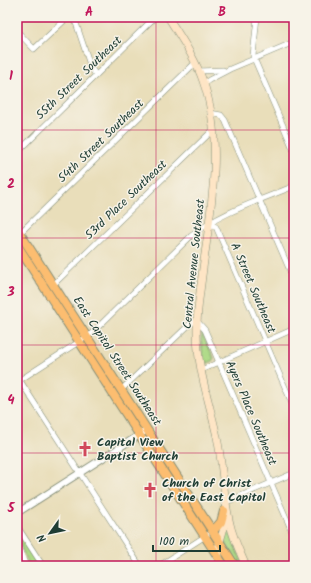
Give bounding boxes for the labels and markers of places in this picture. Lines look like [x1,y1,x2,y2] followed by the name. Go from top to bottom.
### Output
[97,433,178,466] place label: Capital View Baptist Church
[76,440,94,458] church icon: Capital View Baptist Church
[162,474,266,507] place label: Church of Christ of the East Capitol
[141,481,159,499] church icon: Church of Christ of the East Capitol

